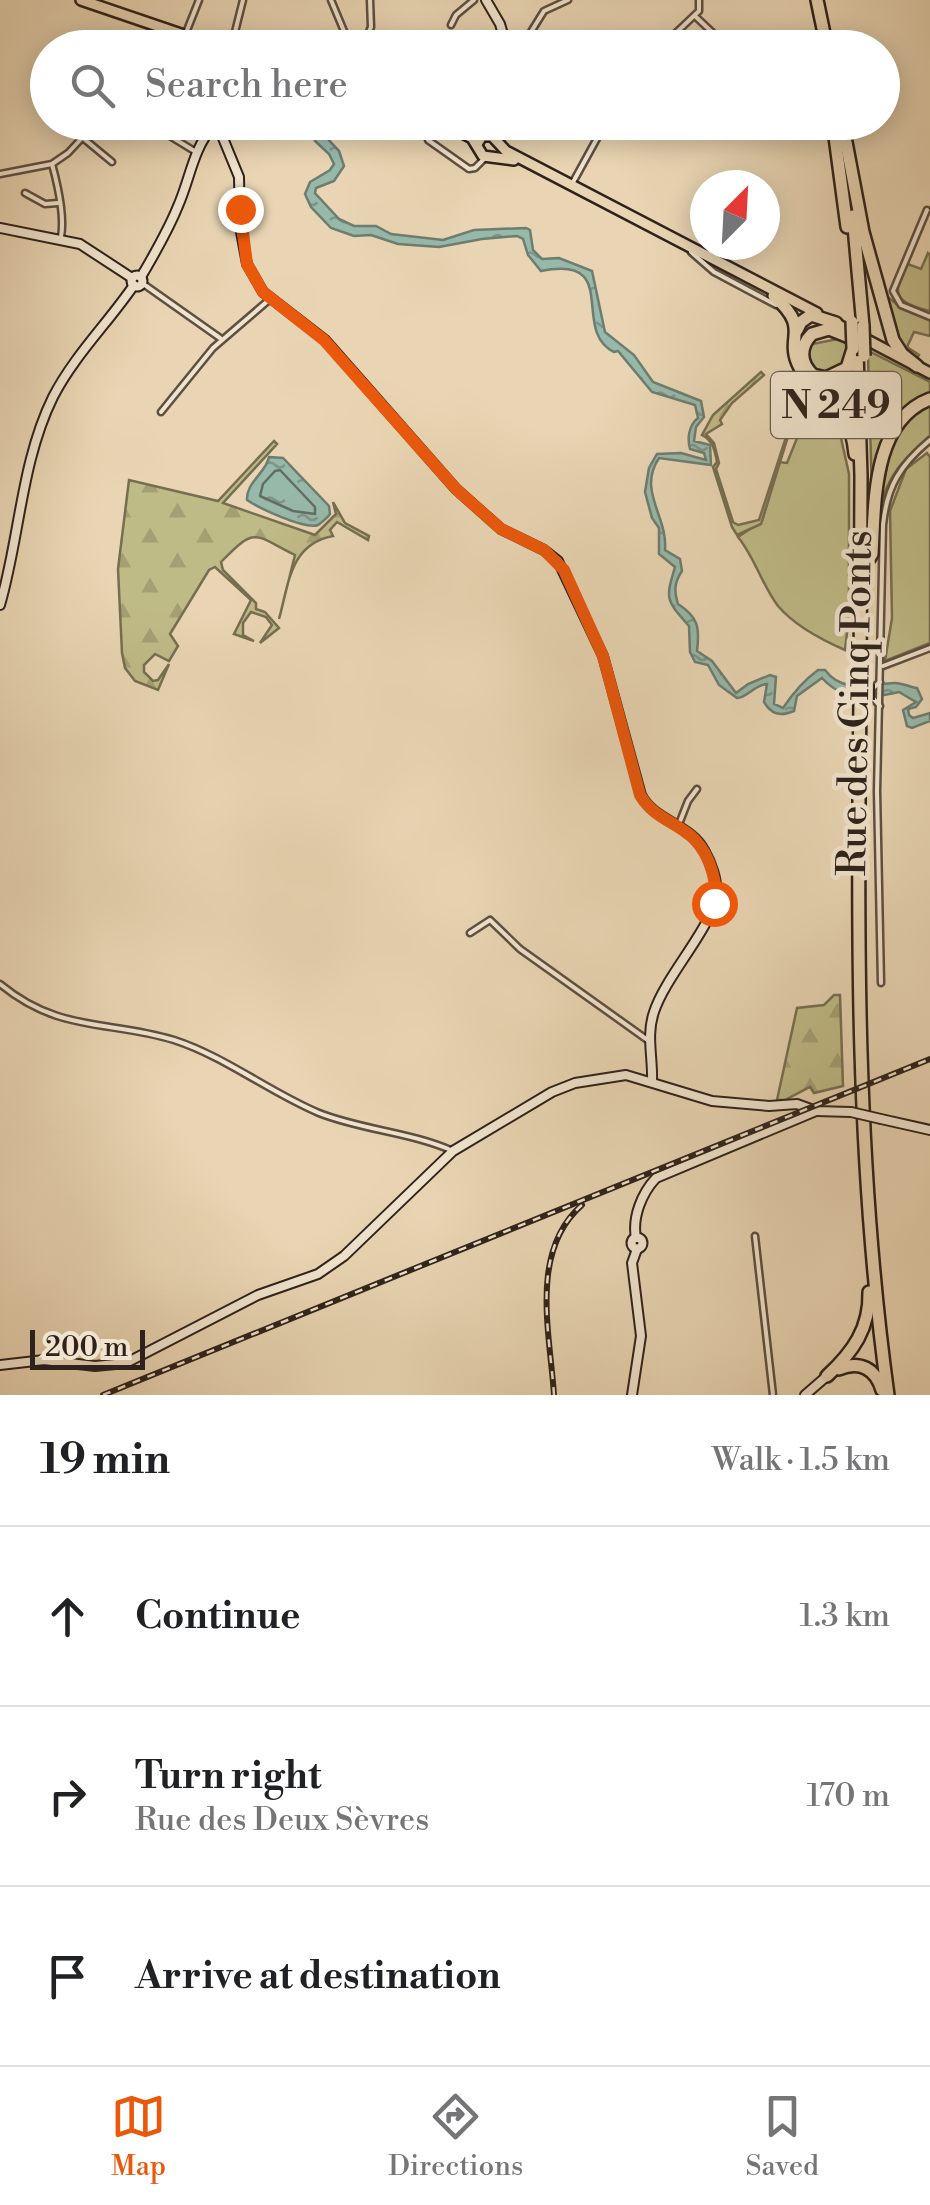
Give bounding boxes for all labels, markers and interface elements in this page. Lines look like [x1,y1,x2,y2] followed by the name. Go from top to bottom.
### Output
[30,30,900,140] search box
[65,58,120,113] icon: search
[145,62,348,109] text: Search here
[690,170,780,260] north arrow
[218,187,264,233] route end
[771,372,901,438] road number: N 249
[828,530,884,876] street label: Rue des Cinq Ponts
[692,881,738,927] route start
[30,1325,145,1370] scale bar
[45,1330,128,1365] text: 200 m
[40,1434,170,1487] text: 19 min
[712,1440,890,1480] text: Walk · 1.5 km
[40,1589,95,1644] icon: ahead
[135,1593,300,1640] text: Continue
[799,1596,890,1636] text: 1.3 km
[135,1753,321,1800] text: Turn right
[40,1769,95,1824] icon: right
[807,1776,890,1816] text: 170 m
[135,1800,429,1840] text: Rue des Deux Sèvres
[40,1949,95,2004] icon: arrive
[135,1953,501,2000] text: Arrive at destination
[111,2089,166,2184] tab: Map
[388,2089,523,2184] tab: Directions
[745,2089,819,2184] tab: Saved

